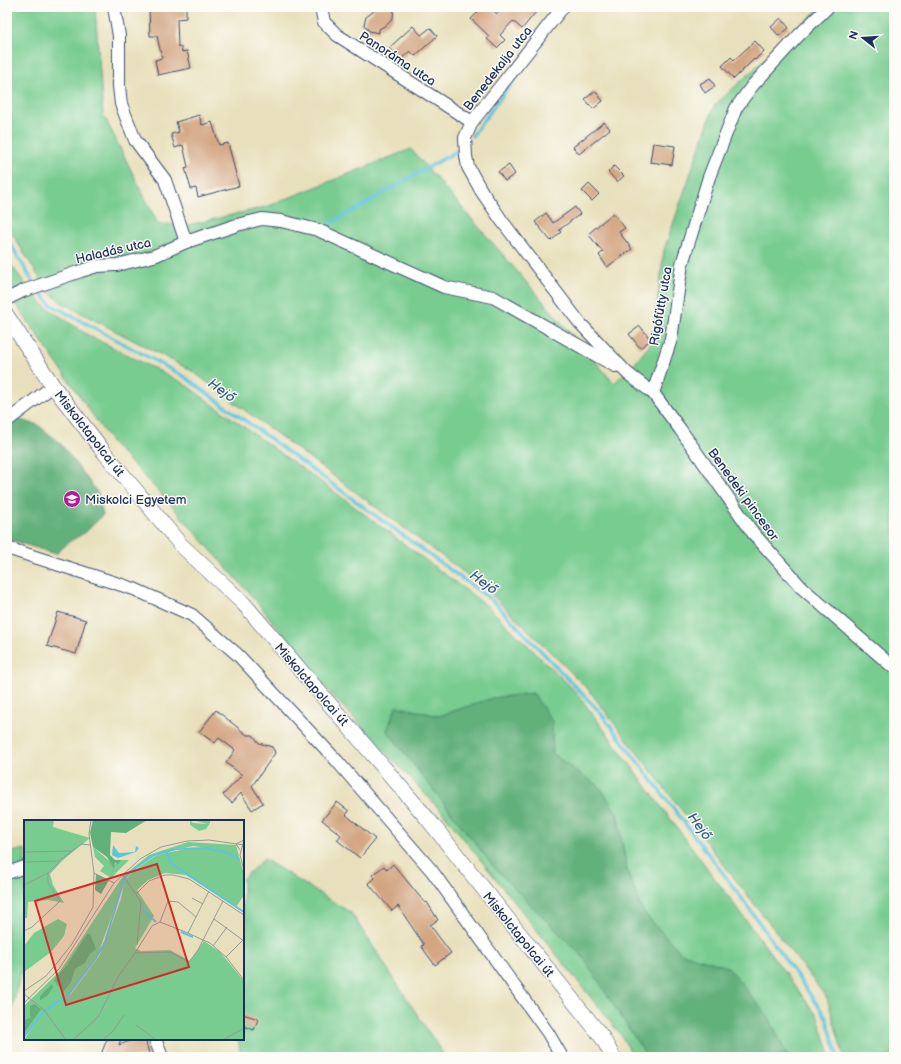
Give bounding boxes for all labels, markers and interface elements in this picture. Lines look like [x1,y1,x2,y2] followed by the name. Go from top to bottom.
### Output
[843,18,883,58] north arrow
[460,23,536,114] street label: Benedekalja utca
[356,28,439,90] street label: Panoráma utca
[846,29,861,41] text: N
[74,235,152,267] street label: Haladás utca
[646,265,676,347] street label: Rigófütty utca
[205,375,239,407] water label: Hejő
[51,387,128,480] street label: Miskolctapolcai út
[704,445,782,544] street label: Benedeki pincesor
[62,489,82,509] school or university icon: Miskolci Egyetem
[85,492,187,508] place label: Miskolci Egyetem
[467,567,501,599] water label: Hejő
[271,640,352,729] street label: Miskolctapolcai út
[684,809,716,844] water label: Hejő
[24,820,244,1040] inset map
[479,889,557,980] street label: Miskolctapolcai út

